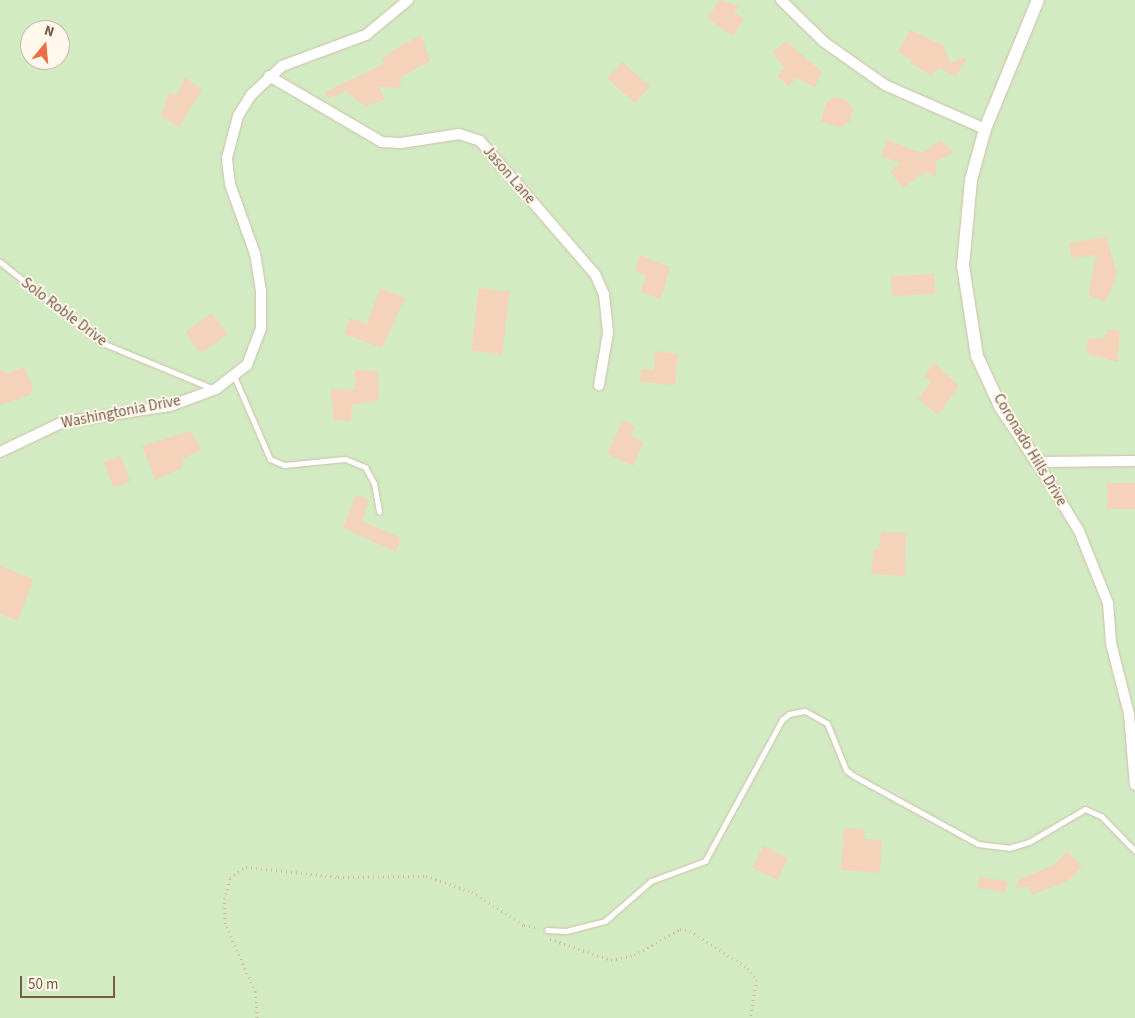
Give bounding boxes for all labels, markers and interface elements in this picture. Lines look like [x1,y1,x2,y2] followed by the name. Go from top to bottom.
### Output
[20,20,70,70] north arrow
[42,21,56,43] text: N
[479,142,539,208] street label: Jason Lane
[18,274,110,350] street label: Solo Roble Drive
[989,390,1071,510] street label: Coronado Hills Drive
[60,392,182,432] street label: Washingtonia Drive
[22,966,118,998] scale bar
[28,974,58,995] text: 50 m

